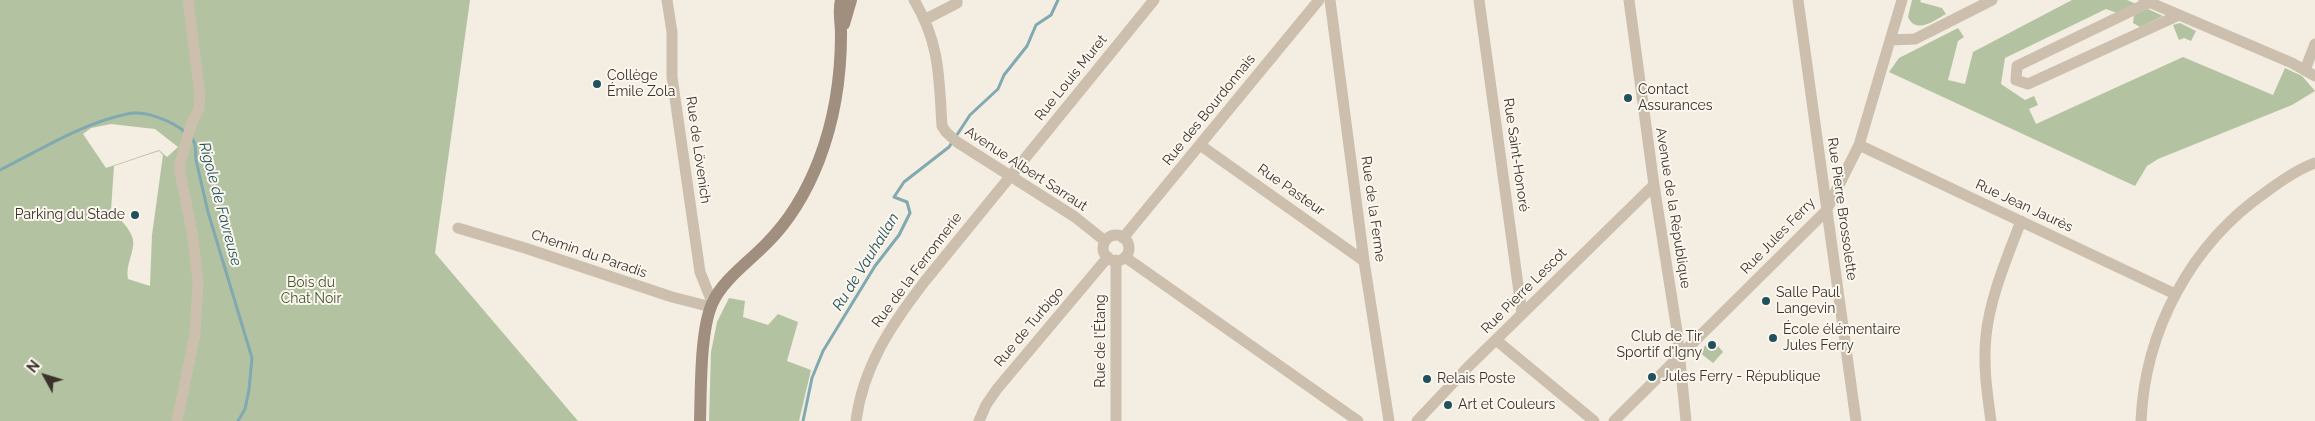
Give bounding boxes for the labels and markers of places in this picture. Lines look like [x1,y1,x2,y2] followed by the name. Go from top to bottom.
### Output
[607,68,675,100] place label: Collège Émile Zola
[591,78,603,90] marker: Collège Émile Zola
[1638,82,1712,114] place label: Contact Assurances
[1622,92,1634,104] marker: Contact Assurances
[15,207,125,223] place label: Parking du Stade
[129,209,141,221] marker: Parking du Stade
[1776,285,1840,318] place label: Salle Paul Langevin
[1760,295,1772,307] marker: Salle Paul Langevin
[1783,322,1901,354] place label: École élémentaire Jules Ferry
[1617,329,1702,362] place label: Club de Tir Sportif d'Igny
[1767,332,1779,344] marker: École élémentaire Jules Ferry
[1706,339,1718,351] marker: Club de Tir Sportif d'Igny
[1662,369,1821,385] place label: Jules Ferry - République
[1437,371,1515,387] place label: Relais Poste
[1646,371,1658,383] marker: Jules Ferry - République
[1421,373,1433,385] marker: Relais Poste
[1458,397,1555,413] place label: Art et Couleurs
[1442,399,1454,411] marker: Art et Couleurs

